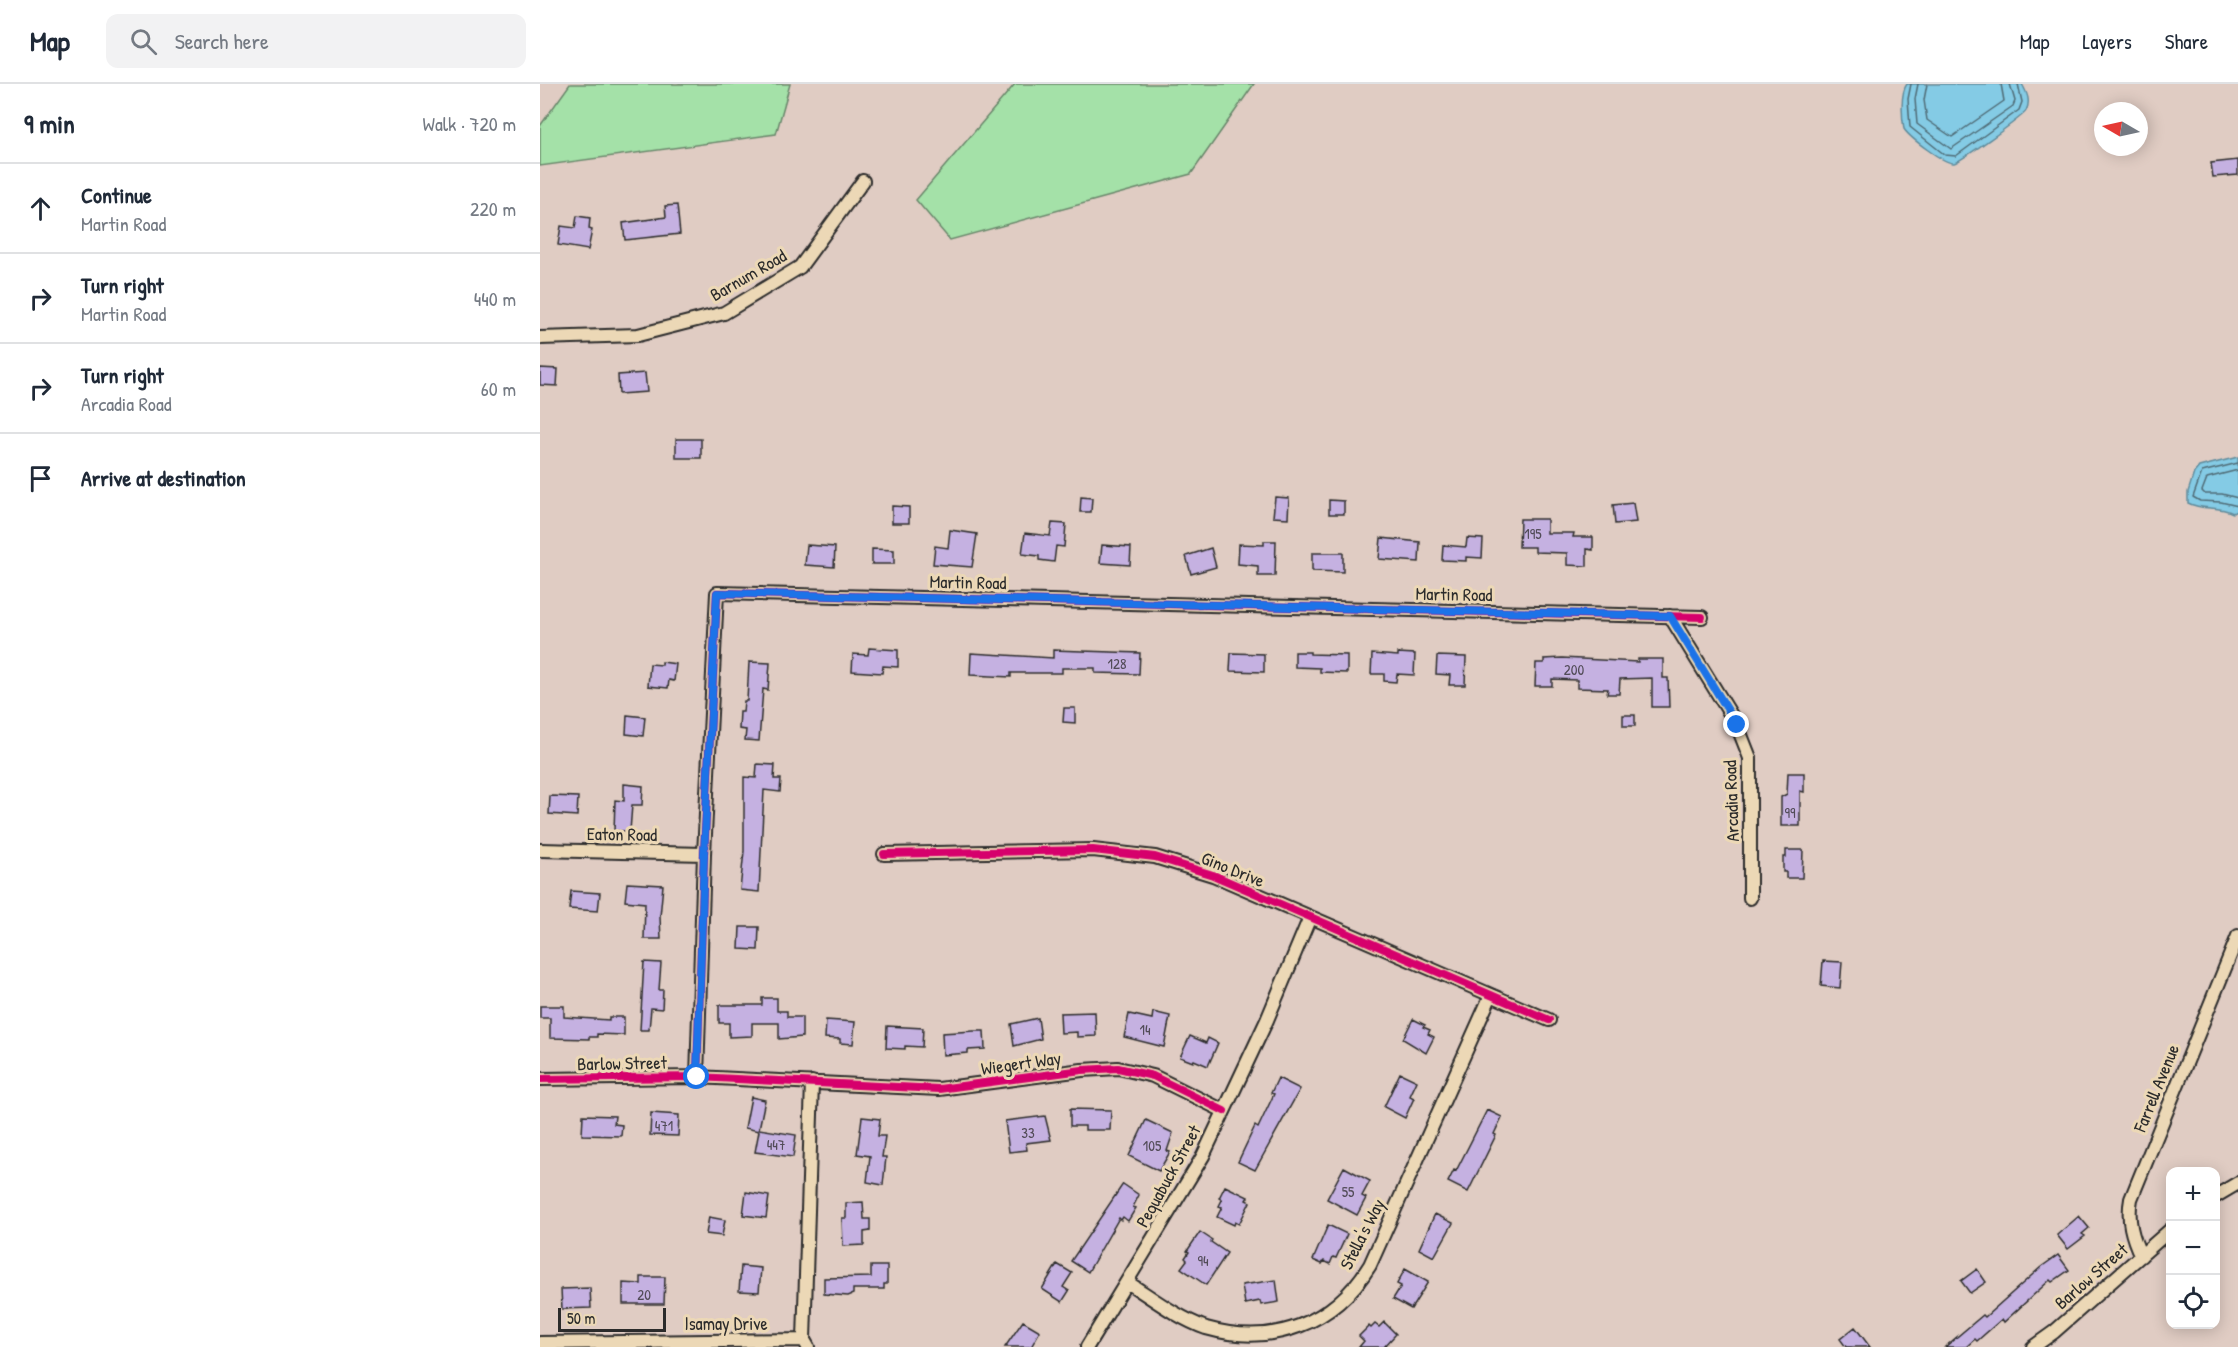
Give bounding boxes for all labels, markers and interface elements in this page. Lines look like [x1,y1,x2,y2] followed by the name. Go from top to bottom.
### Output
[106,14,526,68] search box
[30,22,70,60] text: Map
[127,25,160,58] icon: search
[175,26,269,56] text: Search here
[2020,27,2049,56] text: Map
[2082,27,2132,56] text: Layers
[2165,27,2208,56] text: Share
[2094,102,2148,156] north arrow
[24,106,75,141] text: 9 min
[423,110,516,137] text: Walk · 720 m
[81,180,152,210] text: Continue
[24,192,57,225] icon: ahead
[470,195,516,222] text: 220 m
[81,210,166,237] text: Martin Road
[705,243,791,307] street label: Barnum Road
[81,270,164,300] text: Turn right
[24,282,57,315] icon: right
[474,285,516,312] text: 440 m
[81,300,166,327] text: Martin Road
[81,360,164,390] text: Turn right
[24,372,57,405] icon: right
[481,375,516,402] text: 60 m
[81,390,172,417] text: Arcadia Road
[24,462,57,495] icon: arrive
[81,463,246,493] text: Arrive at destination
[1524,523,1542,544] house number: 195
[929,569,1007,595] street label: Martin Road
[1415,581,1493,607] street label: Martin Road
[1108,653,1126,674] house number: 128
[1564,659,1585,680] house number: 200
[1723,711,1749,737] route end
[1717,760,1745,842] street label: Arcadia Road
[1784,802,1796,823] house number: 99
[587,821,657,847] street label: Eaton Road
[1198,845,1268,893] street label: Gino Drive
[1139,1019,1151,1040] house number: 14
[2127,1040,2185,1136] street label: Farrell Avenue
[979,1045,1063,1081] street label: Wiegert Way
[577,1050,668,1076] street label: Barlow Street
[683,1063,709,1089] route start
[655,1115,673,1136] house number: 471
[1130,1120,1207,1232] street label: Pequabuck Street
[1021,1122,1035,1143] house number: 33
[767,1134,785,1155] house number: 447
[1143,1135,1162,1156] house number: 105
[2166,1167,2220,1329] map controls
[2166,1167,2220,1221] button: +
[1342,1181,1355,1202] house number: 55
[1334,1194,1391,1274] street label: Stella's Way
[2166,1221,2220,1275] button: −
[2049,1237,2134,1315] street label: Barlow Street
[1197,1250,1209,1271] house number: 94
[2166,1275,2220,1329] button: locate
[637,1284,651,1305] house number: 20
[558,1305,666,1332] scale bar
[567,1307,596,1329] text: 50 m
[684,1311,768,1336] street label: Isamay Drive

